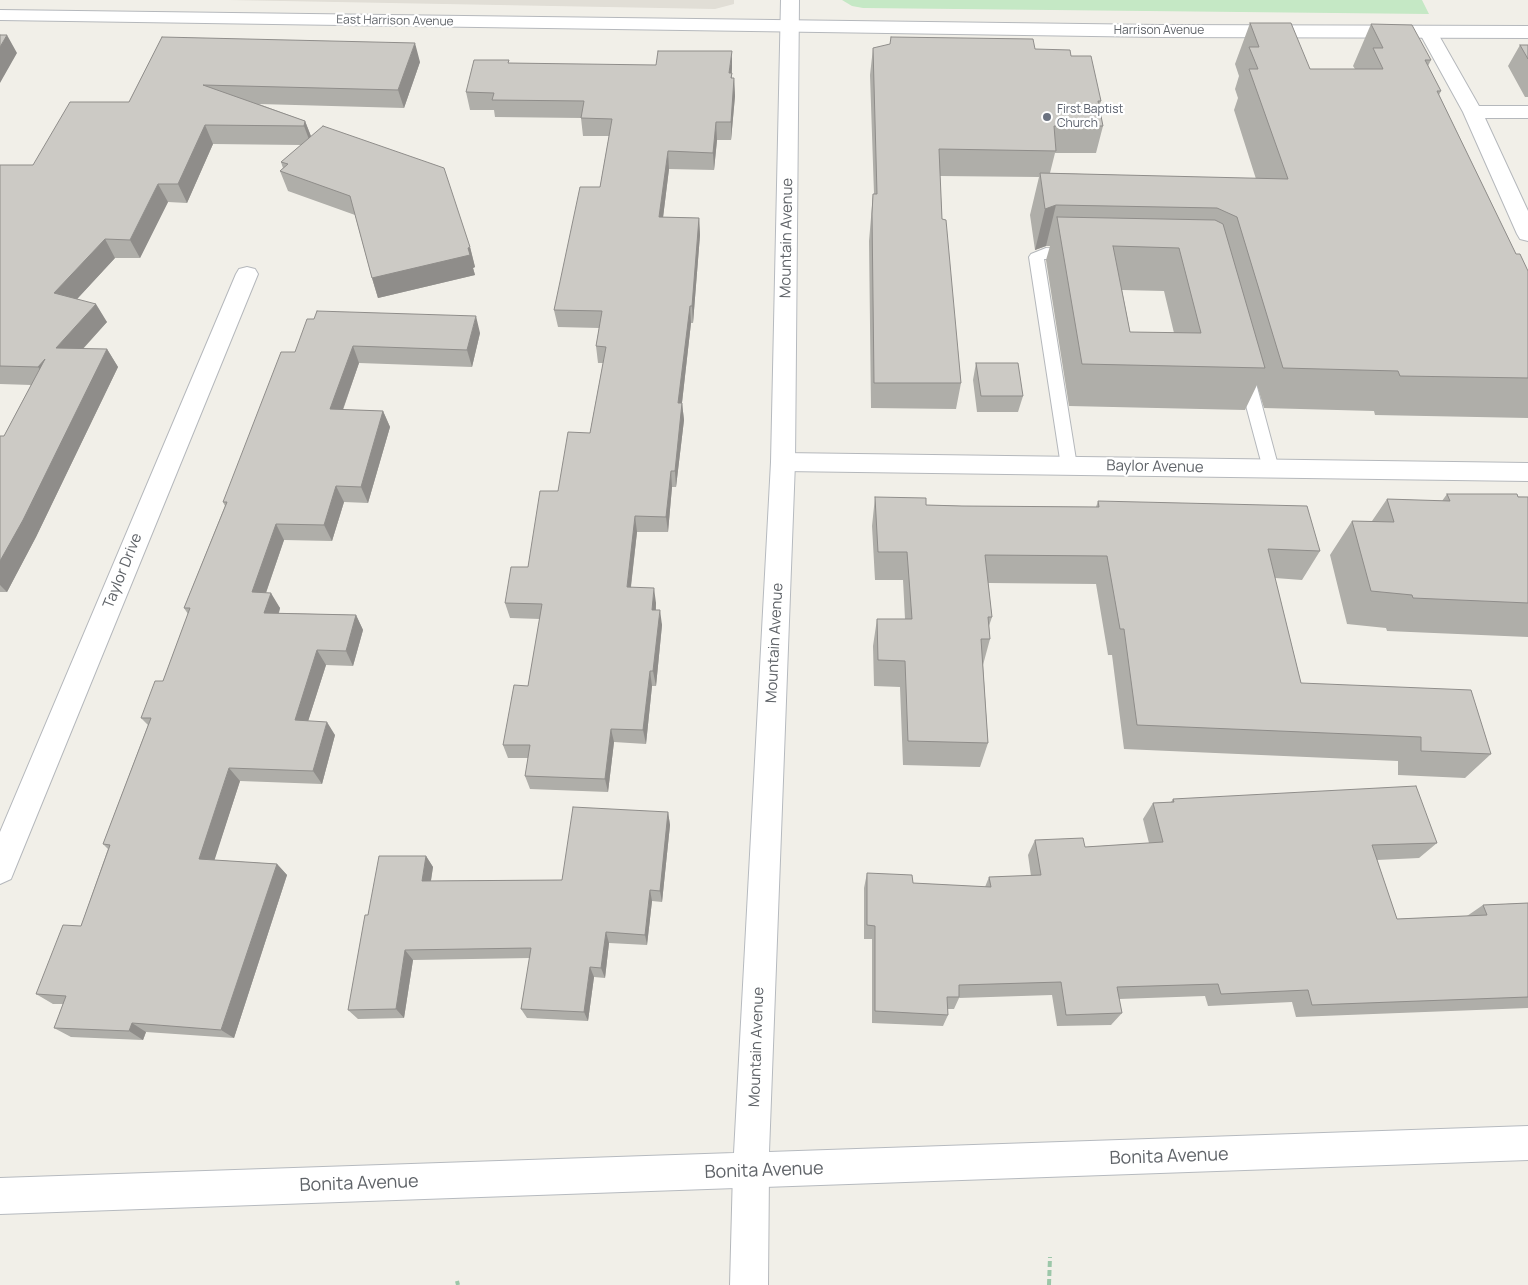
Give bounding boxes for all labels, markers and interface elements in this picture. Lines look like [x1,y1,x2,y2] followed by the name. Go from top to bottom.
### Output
[336,13,454,29] street label: East Harrison Avenue
[1114,24,1204,38] street label: Harrison Avenue
[1057,103,1123,131] place label: First Baptist Church
[1041,111,1053,123] marker: First Baptist Church
[777,178,797,298] street label: Mountain Avenue
[1106,457,1204,477] street label: Baylor Avenue
[100,531,146,611] street label: Taylor Drive
[763,582,787,704] street label: Mountain Avenue
[746,987,768,1107] street label: Mountain Avenue
[1109,1144,1229,1170] street label: Bonita Avenue
[704,1158,824,1184] street label: Bonita Avenue
[299,1171,419,1197] street label: Bonita Avenue

